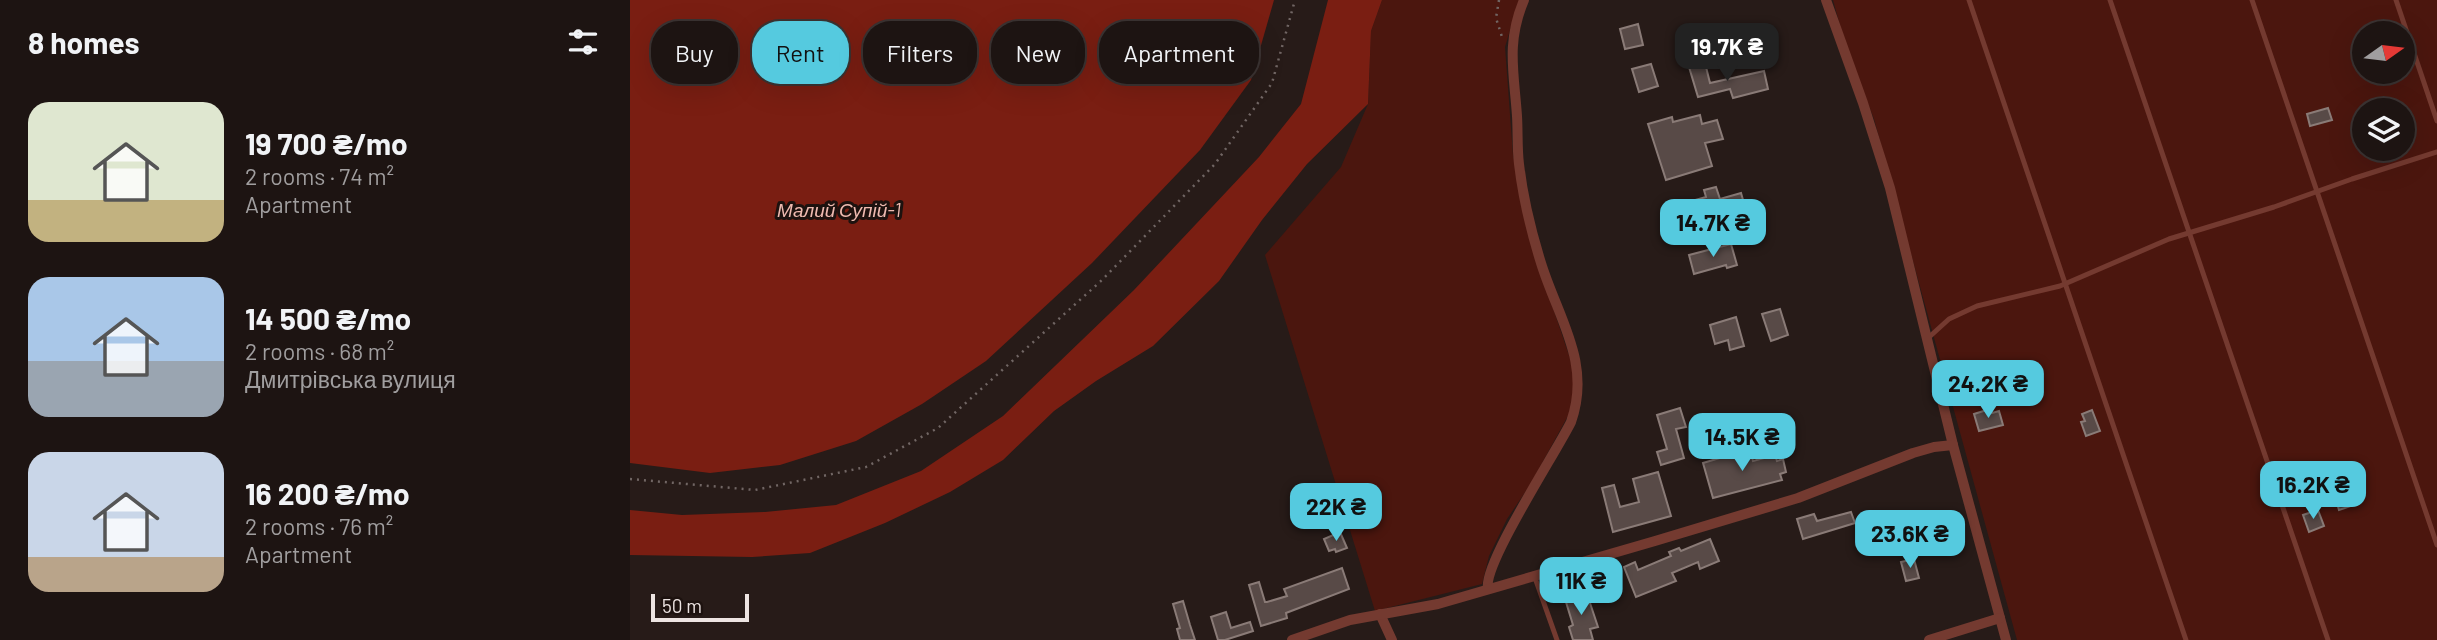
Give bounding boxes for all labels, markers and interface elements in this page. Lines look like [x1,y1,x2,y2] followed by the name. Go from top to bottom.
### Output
[651,21,738,84] chip: Buy
[752,21,849,84] chip: Rent
[863,21,977,84] chip: Filters
[991,21,1085,84] chip: New
[1099,21,1259,84] chip: Apartment
[2352,21,2415,84] north arrow
[2352,21,2415,161] map controls
[564,23,602,61] icon: filters
[28,24,139,60] text: 8 homes
[1662,24,1792,83] pin: 19.7K ₴
[1691,32,1763,60] text: 19.7K ₴
[2352,98,2415,161] button: layers
[245,125,408,161] text: 19 700 ₴/mo
[84,130,168,214] icon: home
[245,162,394,190] text: 2 rooms · 74 m²
[245,190,352,218] text: Apartment
[777,198,901,221] water label: Малий Супій-1
[1648,200,1778,259] pin: 14.7K ₴
[1676,208,1750,236] text: 14.7K ₴
[245,300,411,336] text: 14 500 ₴/mo
[84,305,168,389] icon: home
[245,337,394,365] text: 2 rooms · 68 m²
[1923,360,2053,420] pin: 24.2K ₴
[245,365,456,393] text: Дмитрівська вулиця
[1948,369,2028,397] text: 24.2K ₴
[1677,414,1807,473] pin: 14.5K ₴
[1704,422,1780,450] text: 14.5K ₴
[2248,462,2378,521] pin: 16.2K ₴
[2276,470,2350,498] text: 16.2K ₴
[245,475,410,511] text: 16 200 ₴/mo
[84,480,168,564] icon: home
[1287,484,1385,543] pin: 22K ₴
[1306,492,1366,520] text: 22K ₴
[1845,510,1975,570] pin: 23.6K ₴
[245,512,393,540] text: 2 rooms · 76 m²
[1871,519,1949,547] text: 23.6K ₴
[245,540,352,568] text: Apartment
[1532,558,1630,617] pin: 11K ₴
[1556,566,1606,594] text: 11K ₴
[651,591,749,623] scale bar
[662,594,702,617] text: 50 m

